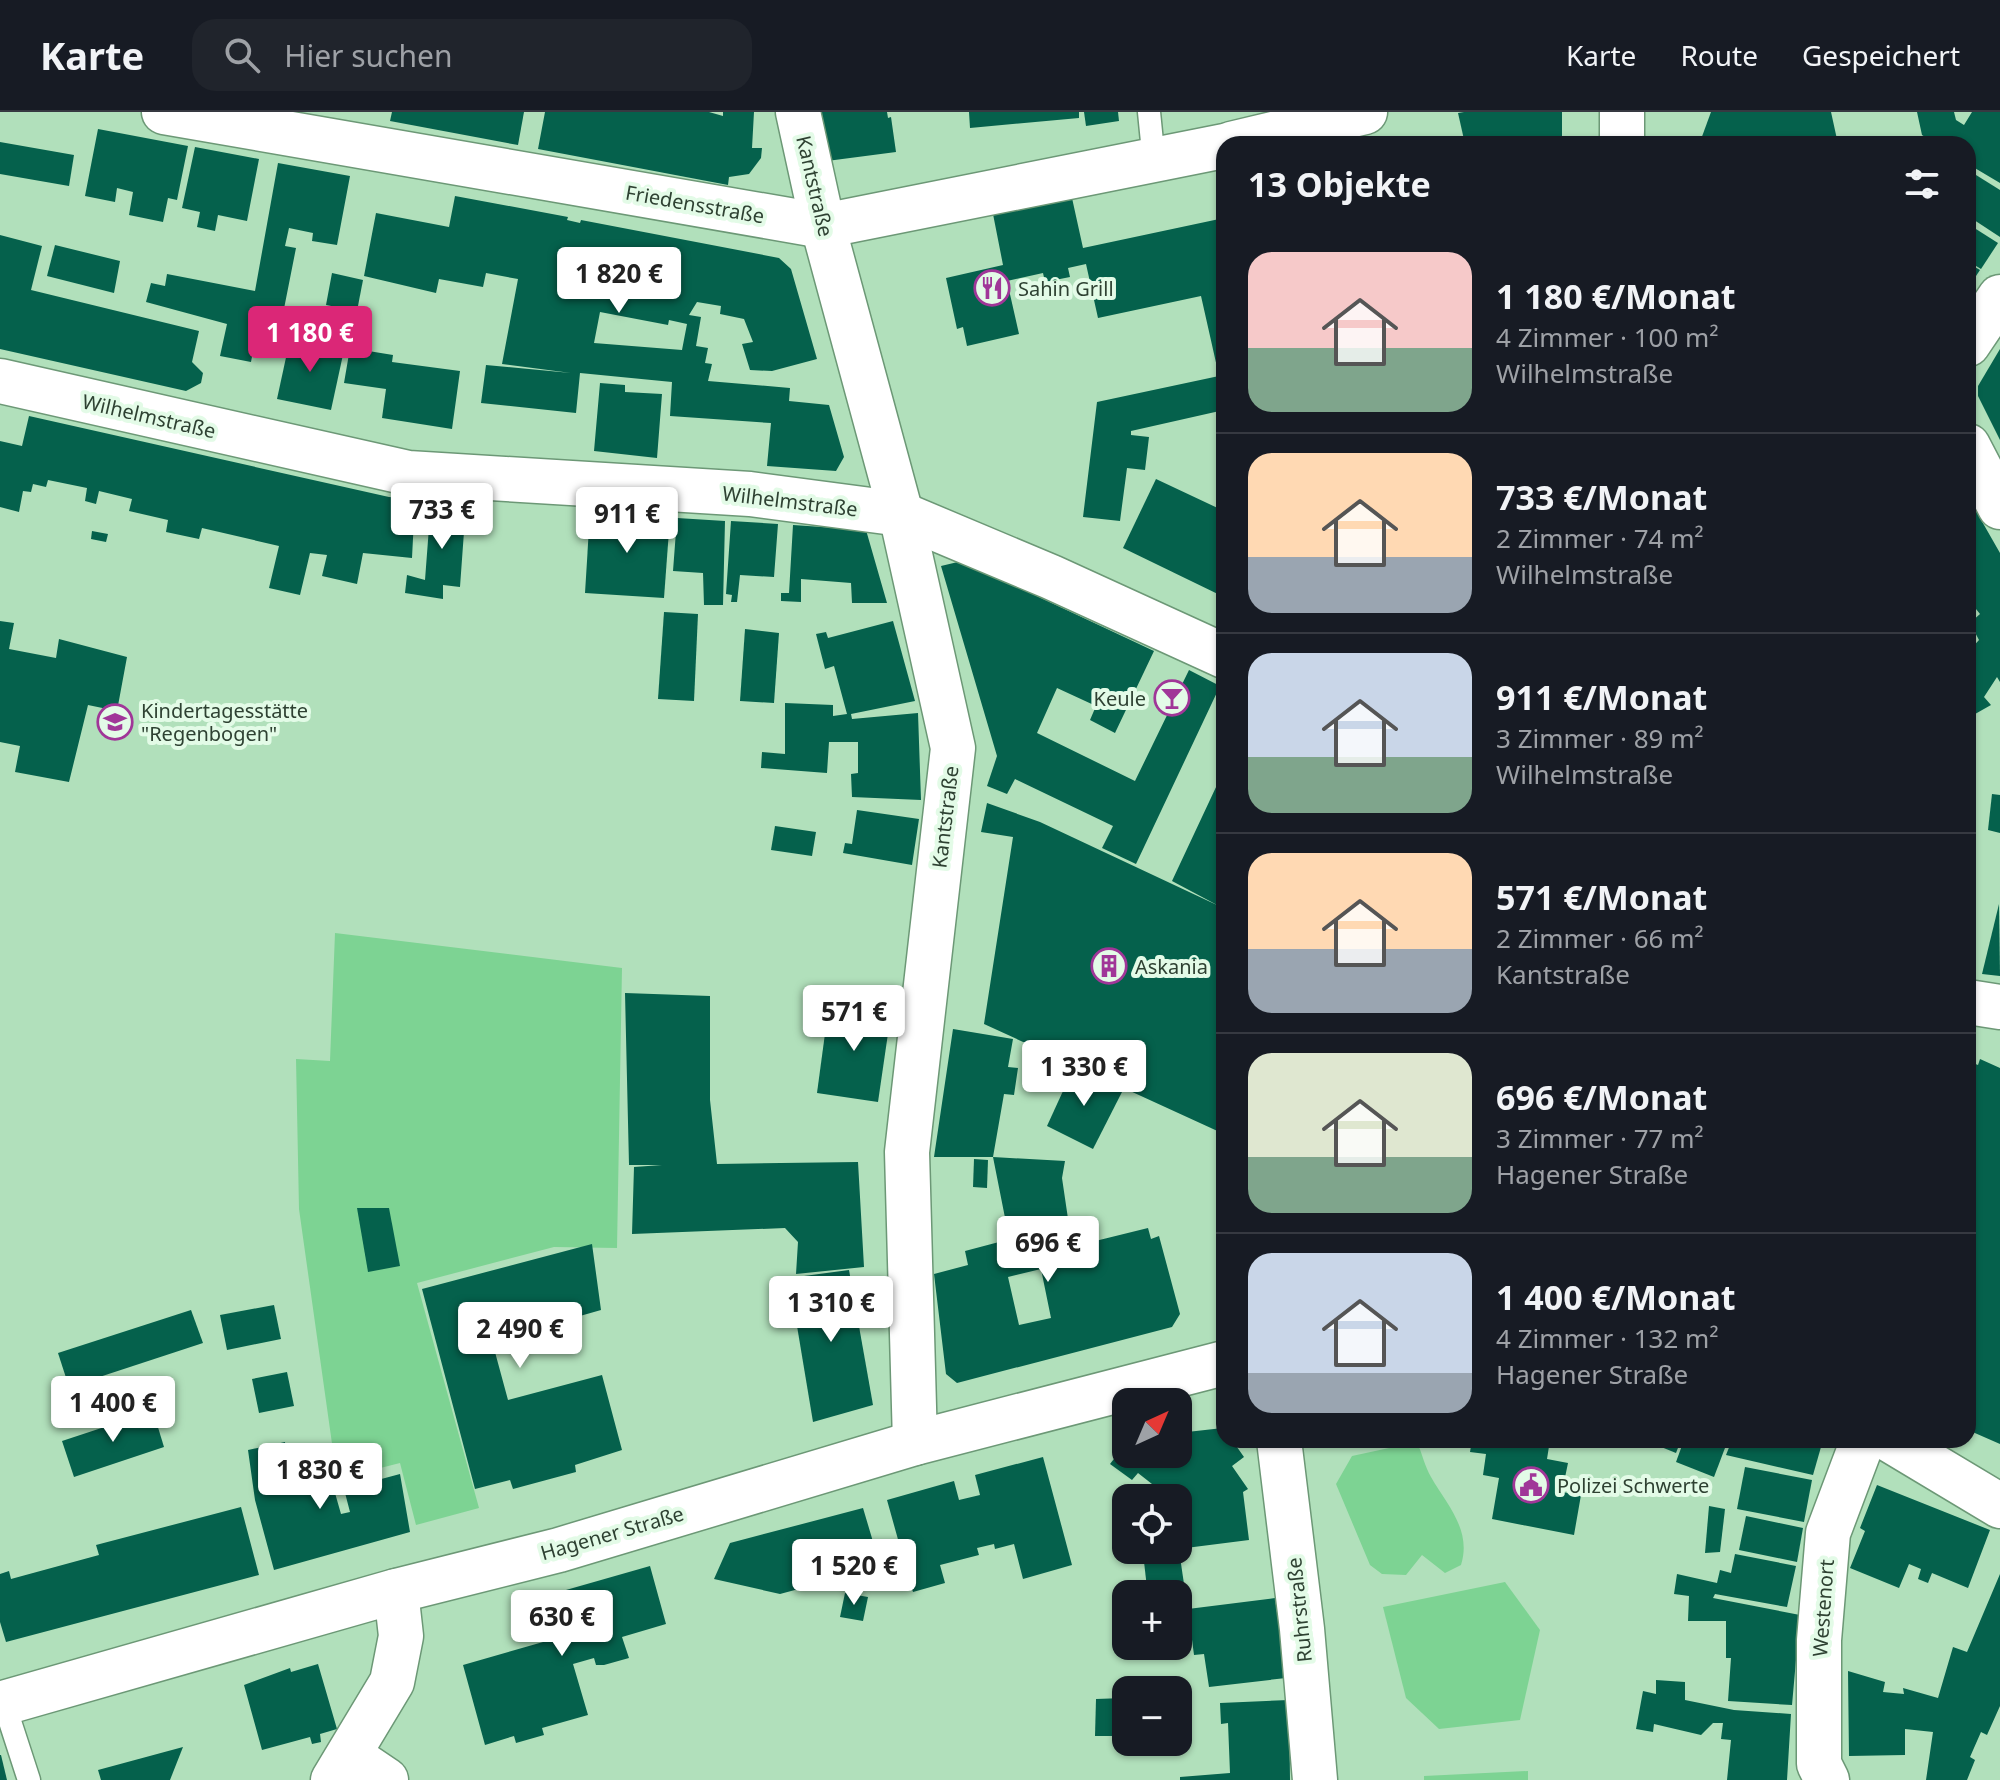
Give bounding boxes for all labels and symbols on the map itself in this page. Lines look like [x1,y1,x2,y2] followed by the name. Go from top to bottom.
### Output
[790,133,840,239] street label: Kantstraße
[624,179,766,229] street label: Friedensstraße
[545,247,693,315] pin: 1 820 €
[973,269,1011,307] restaurant icon: Sahin Grill
[1018,275,1114,302] place label: Sahin Grill
[236,306,384,374] pin: 1 180 €
[80,388,218,444] street label: Wilhelmstraße
[721,479,859,523] street label: Wilhelmstraße
[386,483,498,551] pin: 733 €
[571,487,683,555] pin: 911 €
[1153,679,1191,717] bar icon: Keule
[1094,685,1146,712] place label: Keule
[141,697,308,747] place label: Kindertagesstätte "Regenbogen"
[96,703,134,741] school or university icon: Kindertagesstätte "Regenbogen"
[925,764,965,870] street label: Kantstraße
[1090,947,1128,985] building icon: Askania
[1135,953,1208,980] place label: Askania
[798,985,910,1053] pin: 571 €
[1010,1040,1158,1108] pin: 1 330 €
[992,1216,1104,1284] pin: 696 €
[757,1276,905,1344] pin: 1 310 €
[446,1302,594,1370] pin: 2 490 €
[39,1376,187,1444] pin: 1 400 €
[1112,1388,1192,1468] north arrow
[246,1443,394,1511] pin: 1 830 €
[1512,1466,1550,1504] public building icon: Polizei Schwerte
[1557,1472,1709,1499] place label: Polizei Schwerte
[537,1500,687,1566] street label: Hagener Straße
[780,1539,928,1607] pin: 1 520 €
[1280,1556,1318,1664] street label: Ruhrstraße
[1806,1558,1840,1658] street label: Westenort
[506,1590,618,1658] pin: 630 €

